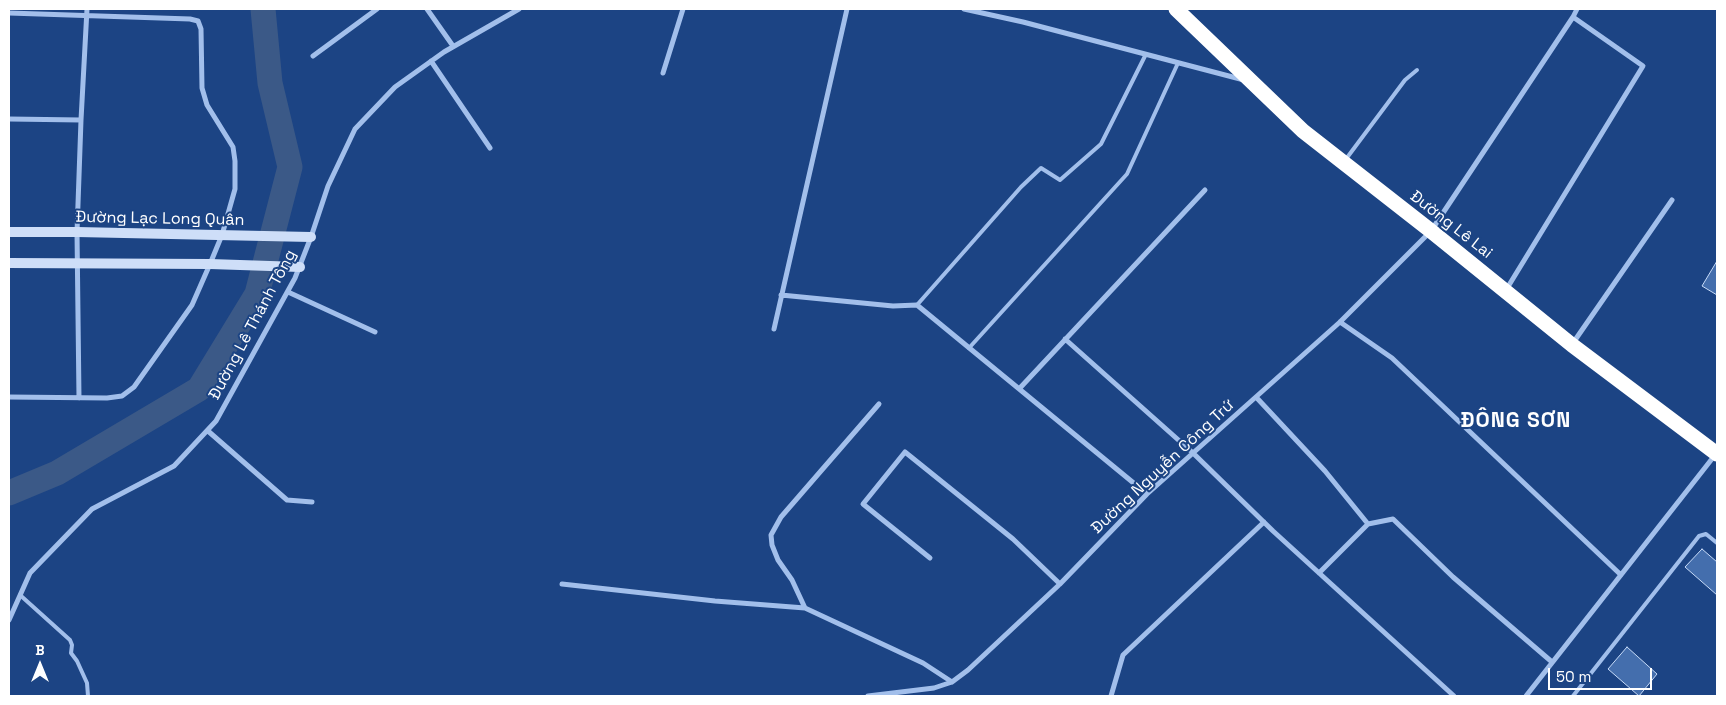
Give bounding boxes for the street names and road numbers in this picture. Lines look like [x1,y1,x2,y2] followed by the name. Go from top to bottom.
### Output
[1406,187,1496,263] street label: Đường Lê Lai
[75,208,245,230] street label: Đường Lạc Long Quân
[205,247,301,403] street label: Đường Lê Thánh Tông
[1088,396,1238,538] street label: Đường Nguyễn Công Trứ

